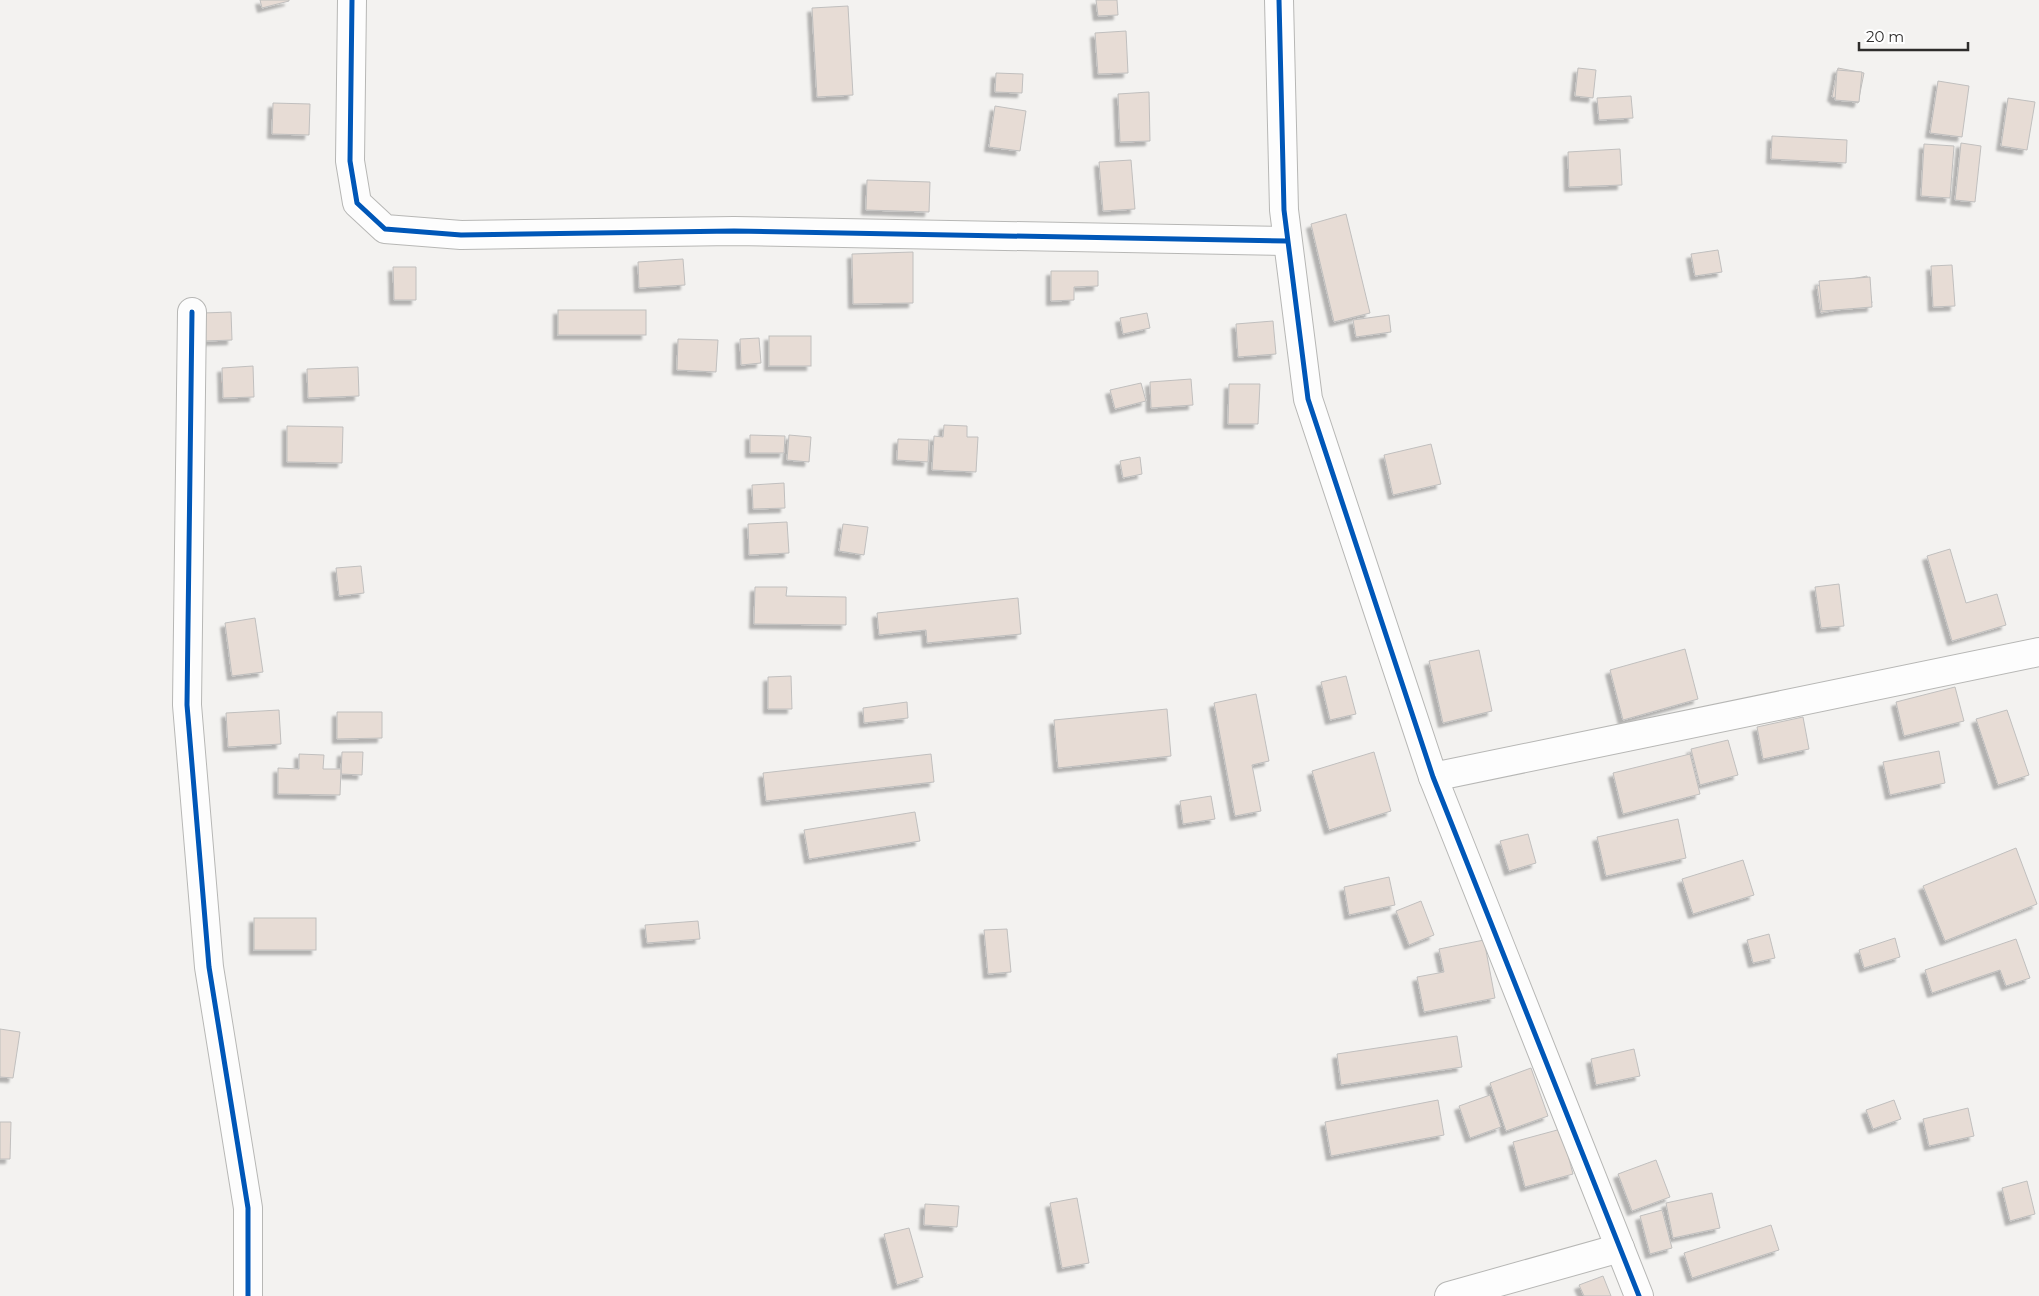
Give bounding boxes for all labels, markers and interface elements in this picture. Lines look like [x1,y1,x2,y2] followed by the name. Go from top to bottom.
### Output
[1859,20,1968,52] scale bar
[1866,27,1904,46] text: 20 m

